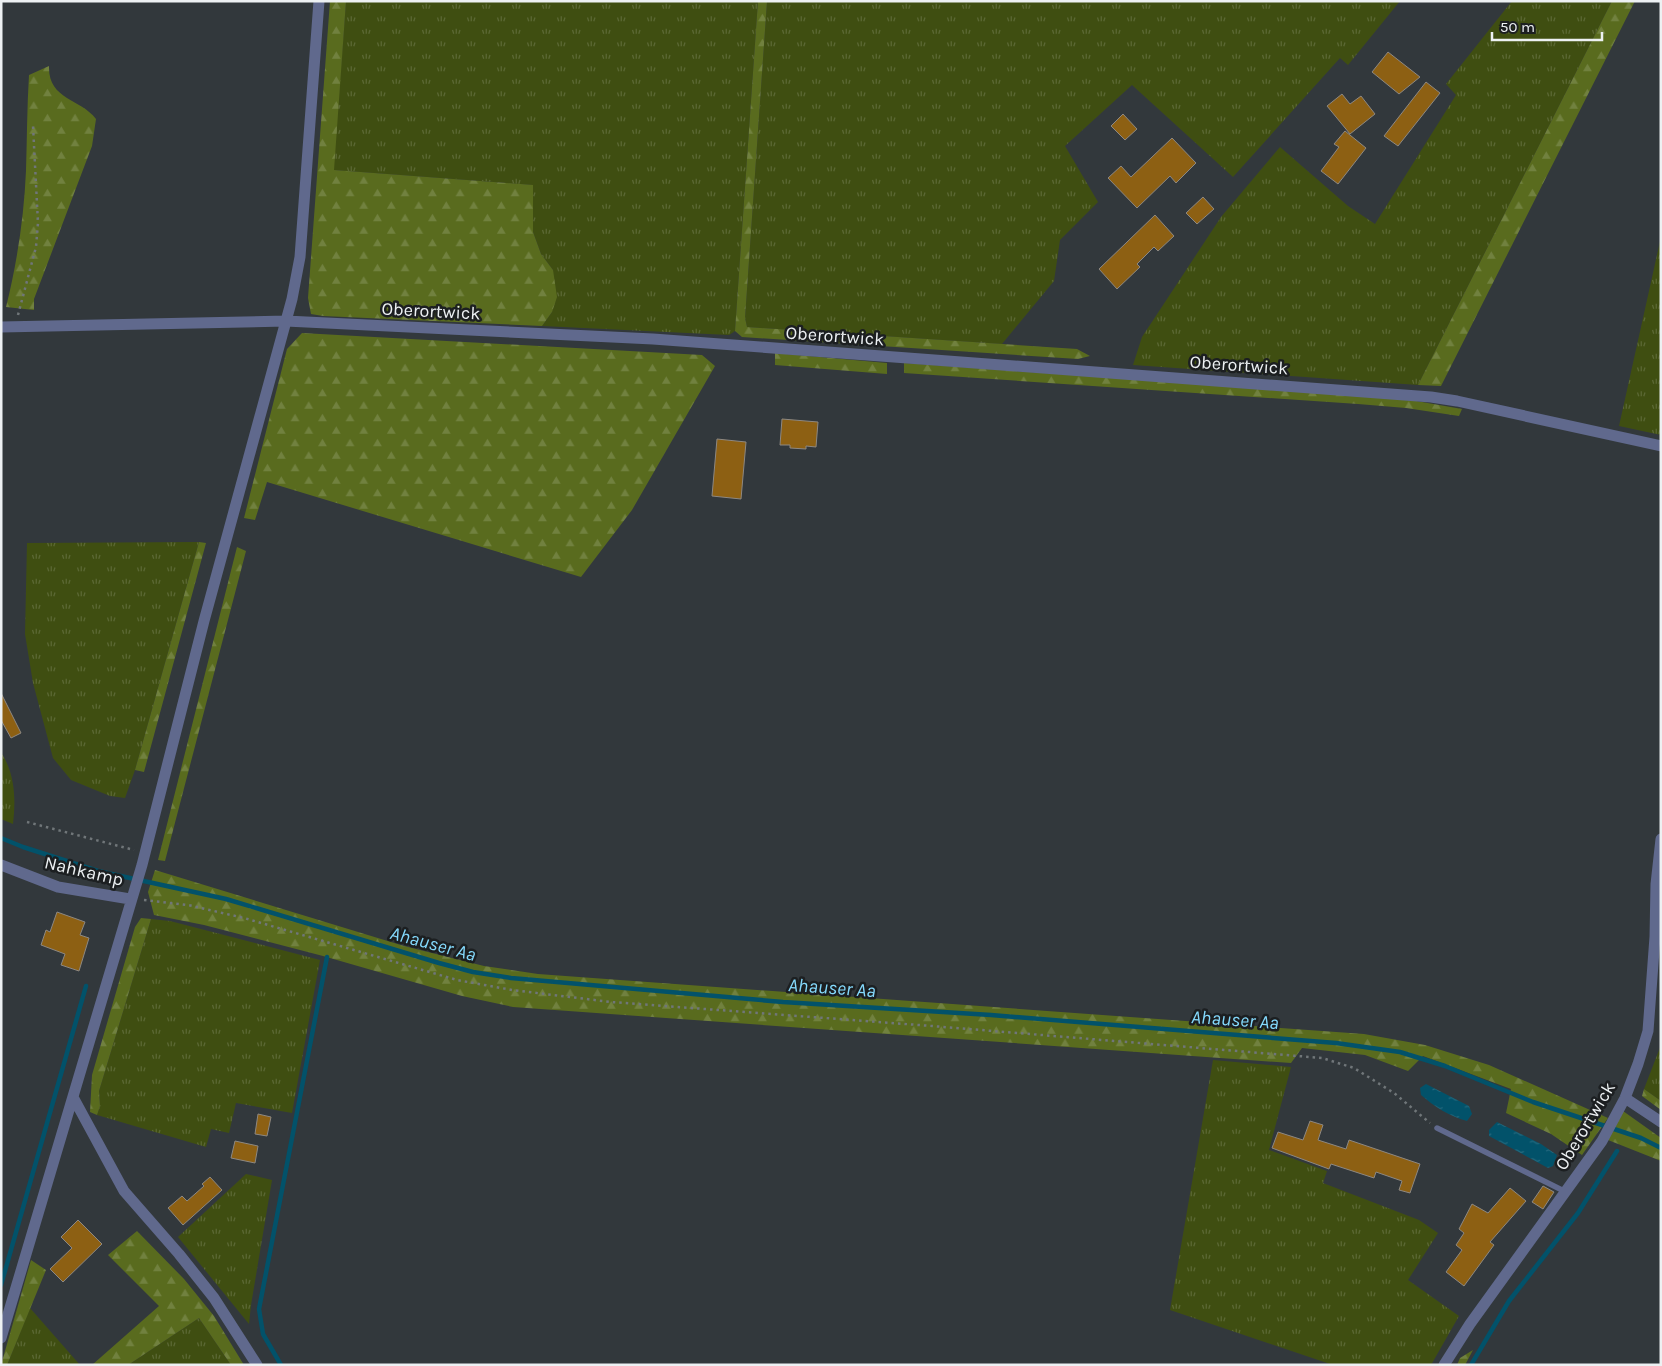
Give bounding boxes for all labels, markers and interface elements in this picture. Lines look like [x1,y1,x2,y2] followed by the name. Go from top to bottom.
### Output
[1492,10,1602,42] scale bar
[1500,18,1535,36] text: 50 m
[381,297,481,325] street label: Oberortwick
[785,322,885,350] street label: Oberortwick
[1189,351,1289,379] street label: Oberortwick
[42,851,126,891] street label: Nahkamp
[388,922,478,966] water label: Ahauser Aa
[787,974,877,1002] water label: Ahauser Aa
[1190,1006,1280,1034] water label: Ahauser Aa
[1550,1078,1620,1174] street label: Oberortwick

